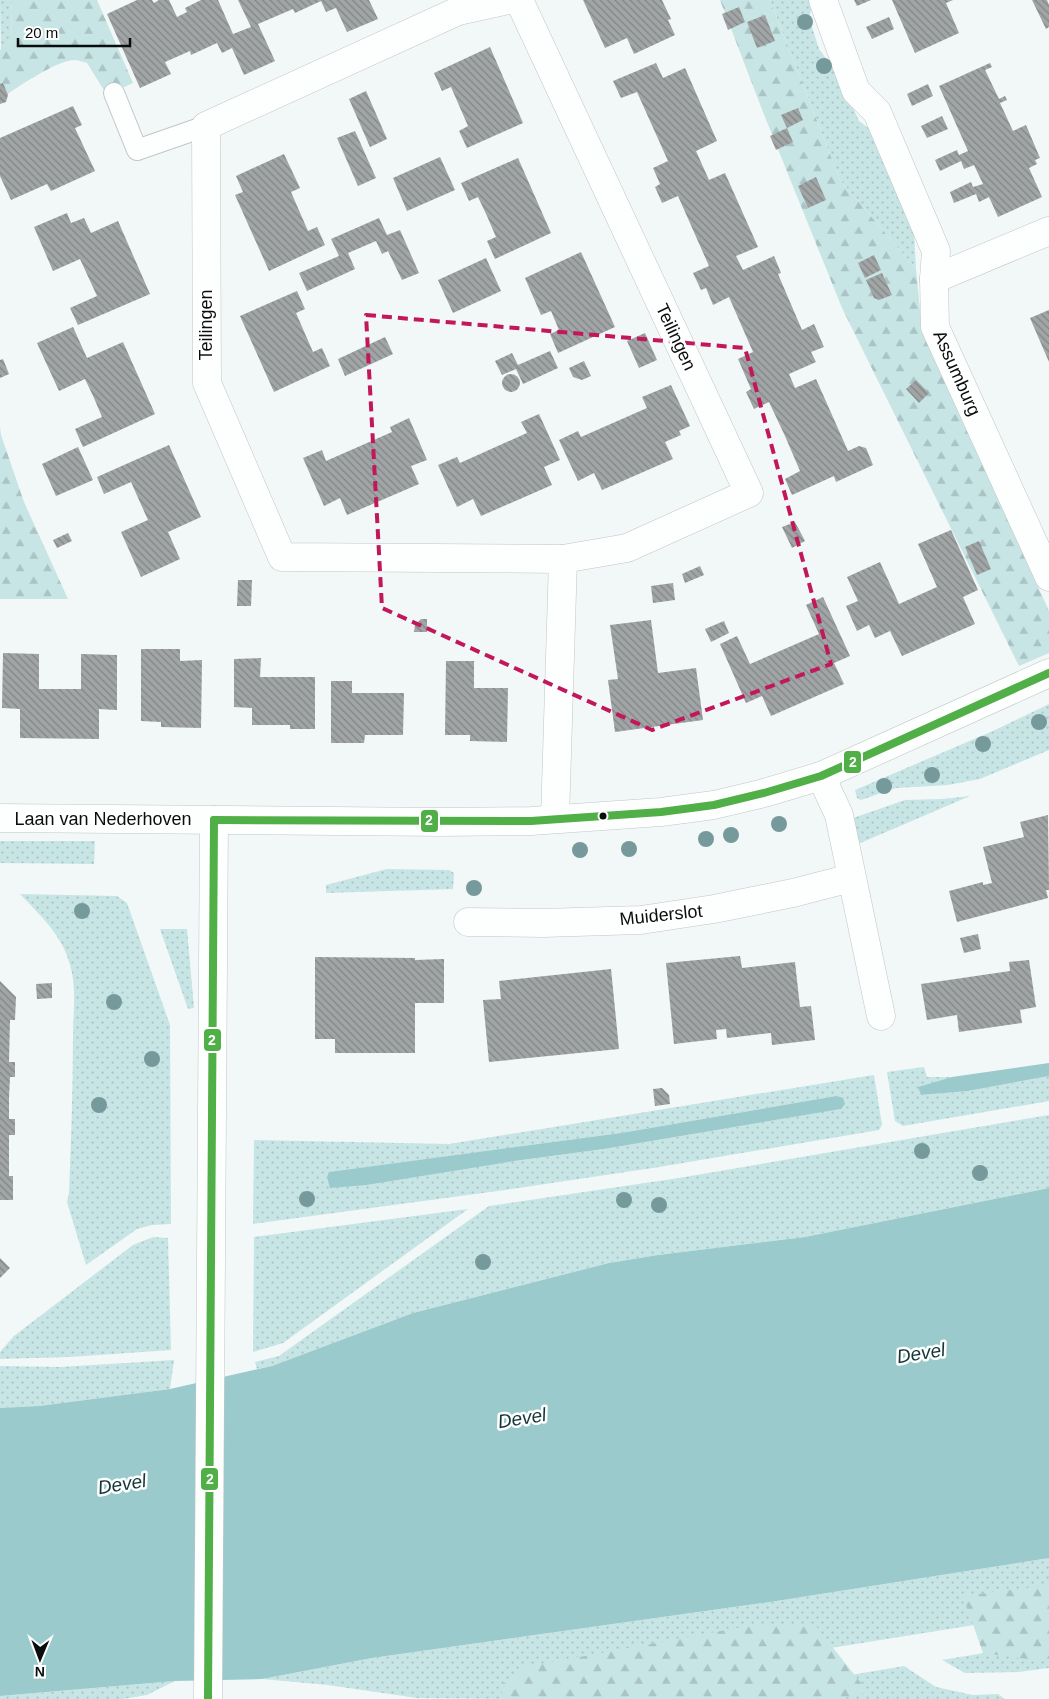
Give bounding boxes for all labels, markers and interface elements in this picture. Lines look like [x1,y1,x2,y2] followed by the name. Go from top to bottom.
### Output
[18,15,130,47] scale bar
[25,24,58,41] text: 20 m
[196,289,216,361] street label: Teilingen
[652,301,700,373] street label: Teilingen
[929,327,985,419] street label: Assumburg
[843,750,862,774] line badge: 2
[849,754,857,770] text: 2
[14,809,192,829] street label: Laan van Nederhoven
[420,809,439,833] line badge: 2
[598,811,608,821] unlabelled marker
[425,812,433,828] text: 2
[619,901,703,929] street label: Muiderslot
[203,1028,222,1052] line badge: 2
[208,1032,216,1048] text: 2
[895,1339,947,1367] water label: Devel
[496,1404,548,1432] water label: Devel
[200,1467,219,1491] line badge: 2
[96,1470,148,1498] water label: Devel
[206,1471,214,1487] text: 2
[15,1634,65,1684] north arrow
[35,1664,45,1680] text: N

